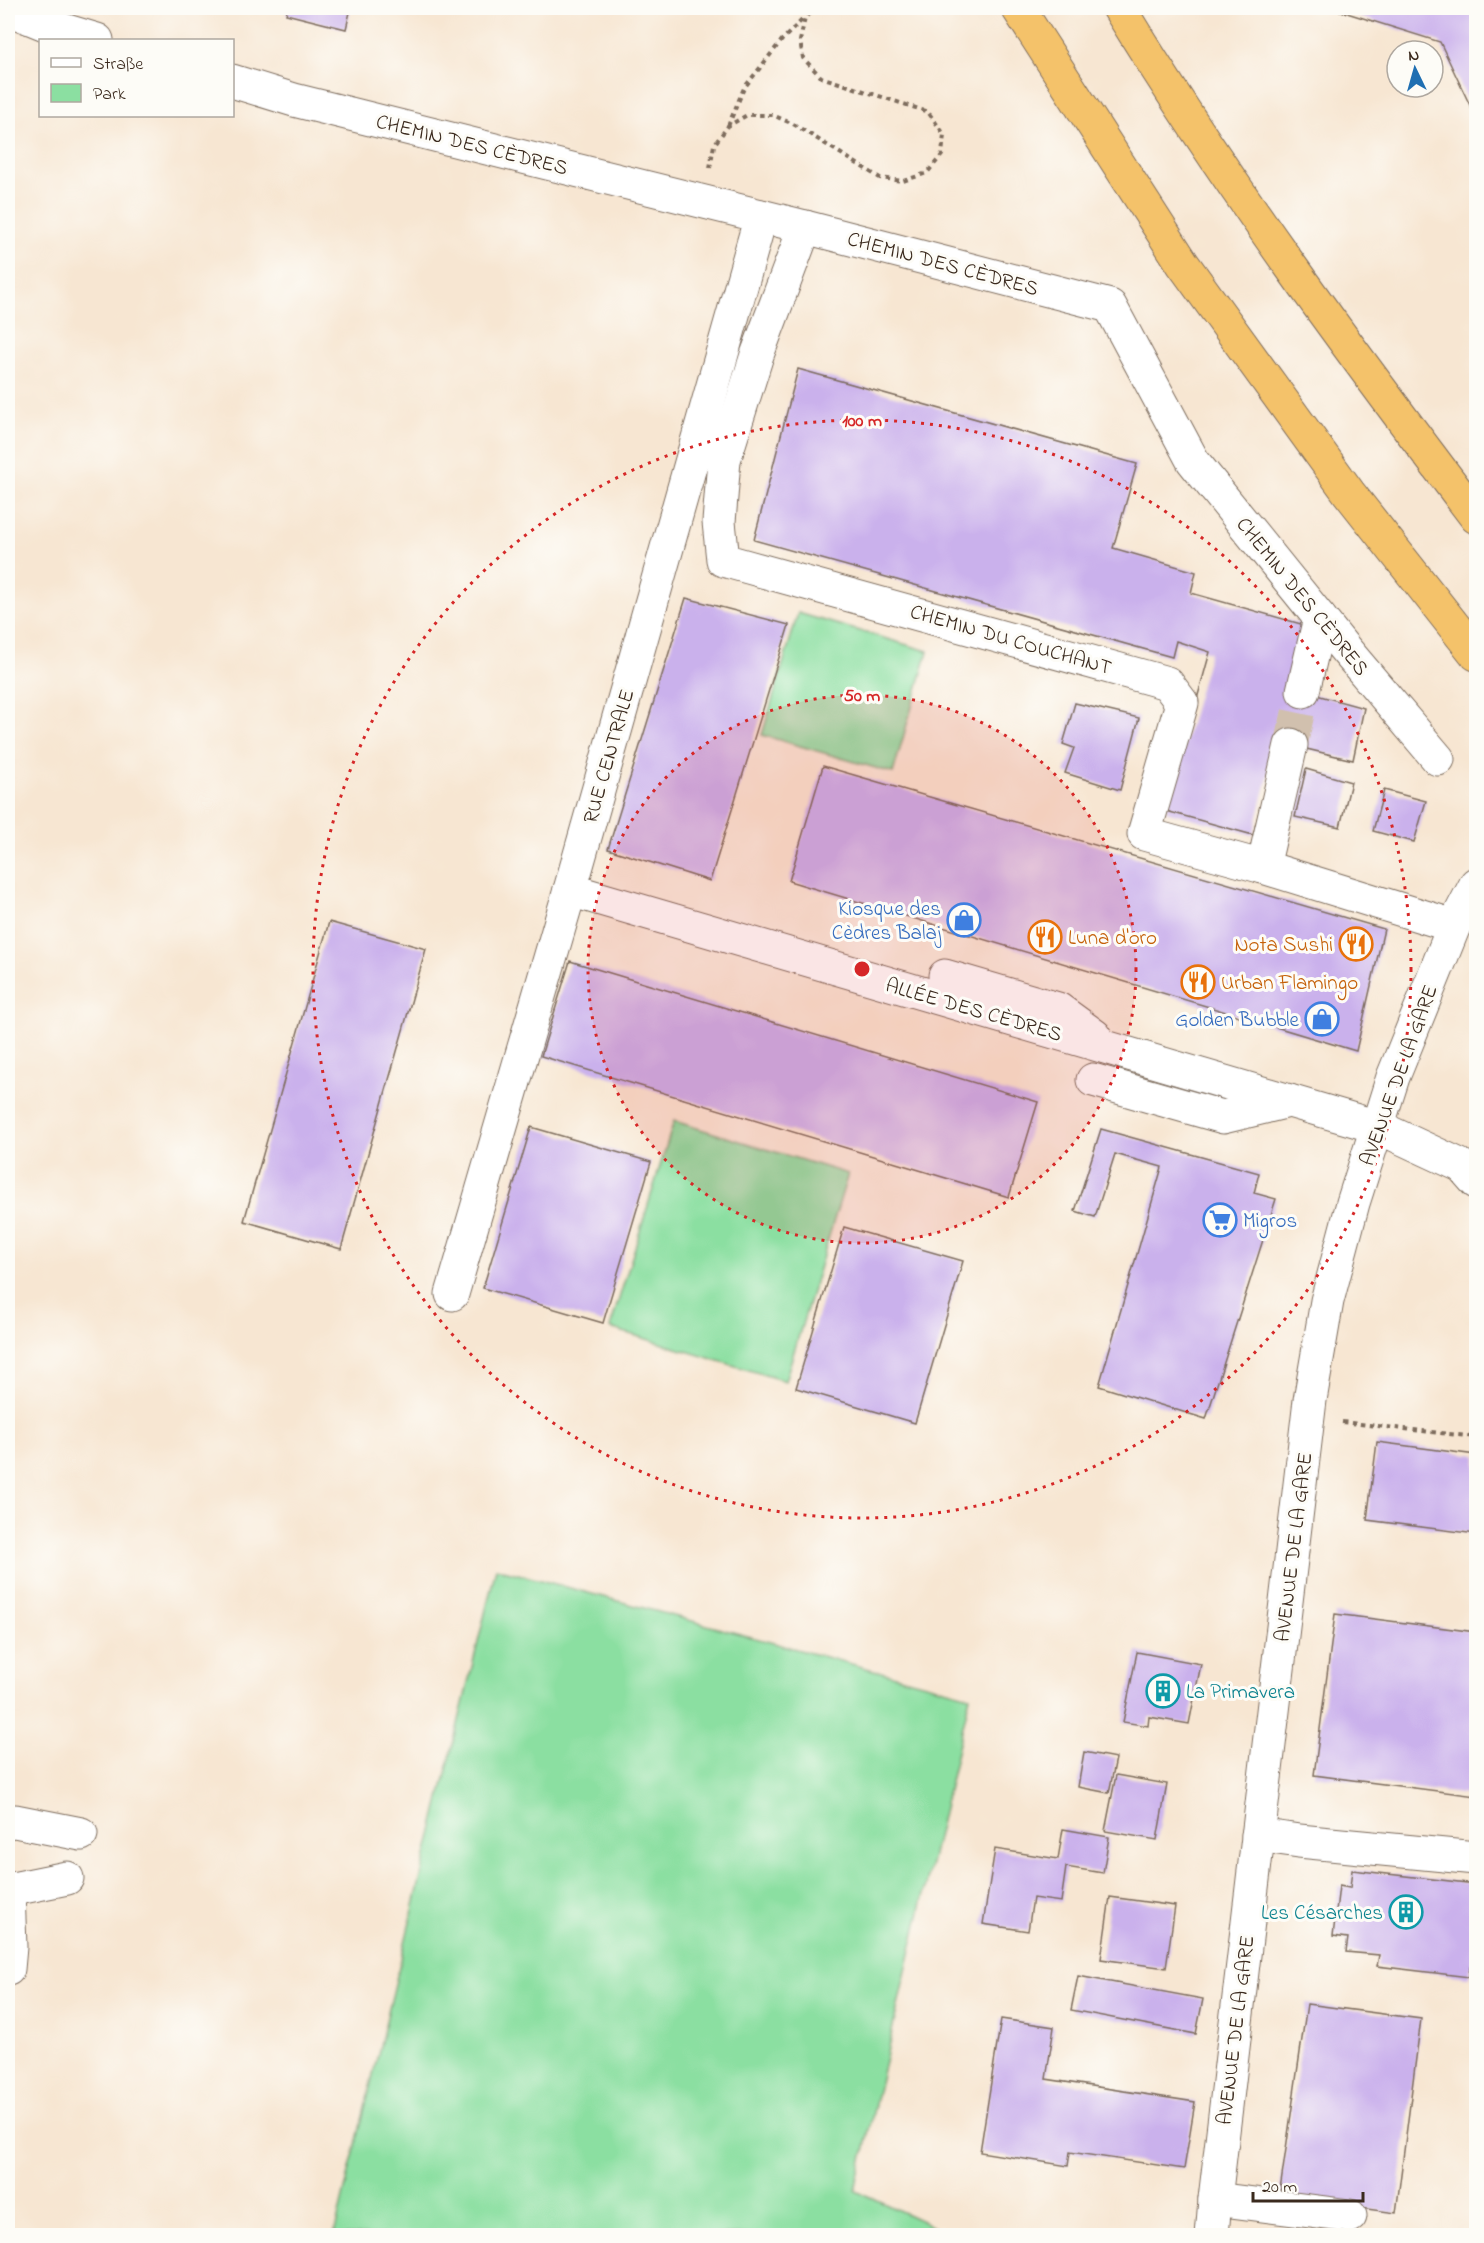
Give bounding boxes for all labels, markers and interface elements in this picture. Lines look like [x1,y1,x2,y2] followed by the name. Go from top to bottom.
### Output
[39,39,234,117] legend
[1385,39,1445,99] north arrow
[1407,44,1420,68] text: N
[93,52,144,78] text: Straße
[93,82,126,108] text: Park
[372,108,571,184] street label: CHEMIN DES CÈDRES
[844,225,1041,305] street label: CHEMIN DES CÈDRES
[842,409,882,435] text: 100 m
[1228,511,1375,683] street label: CHEMIN DES CÈDRES
[906,598,1115,684] street label: CHEMIN DU COUCHANT
[844,684,880,710] text: 50 m
[576,686,643,827] street label: RUE CENTRALE
[832,895,942,949] place label: Kiosque des Cèdres Balaj
[946,902,982,938] shop icon: Kiosque des Cèdres Balaj
[1027,919,1063,955] restaurant icon: Luna d'oro
[1068,924,1157,954] place label: Luna d'oro
[1338,926,1374,962] restaurant icon: Nota Sushi
[1234,931,1333,961] place label: Nota Sushi
[852,959,872,979] centre of rings
[1180,964,1216,1000] restaurant icon: Urban Flamingo
[1221,969,1358,1001] place label: Urban Flamingo
[882,971,1065,1050] street label: ALLÉE DES CÈDRES
[1353,981,1447,1170] street label: AVENUE DE LA GARE
[1304,1001,1340,1037] shop icon: Golden Bubble
[1175,1006,1300,1036] place label: Golden Bubble
[1202,1202,1238,1238] supermarket icon: Migros
[1243,1207,1297,1239] place label: Migros
[1268,1451,1321,1644] street label: AVENUE DE LA GARE
[1145,1673,1181,1709] building icon: La Primavera
[1186,1678,1295,1708] place label: La Primavera
[1388,1894,1424,1930] building icon: Les Césarches
[1261,1899,1383,1929] place label: Les Césarches
[1210,1934,1263,2127] street label: AVENUE DE LA GARE
[1253,2165,1362,2203] scale bar
[1262,2175,1297,2201] text: 20 m

